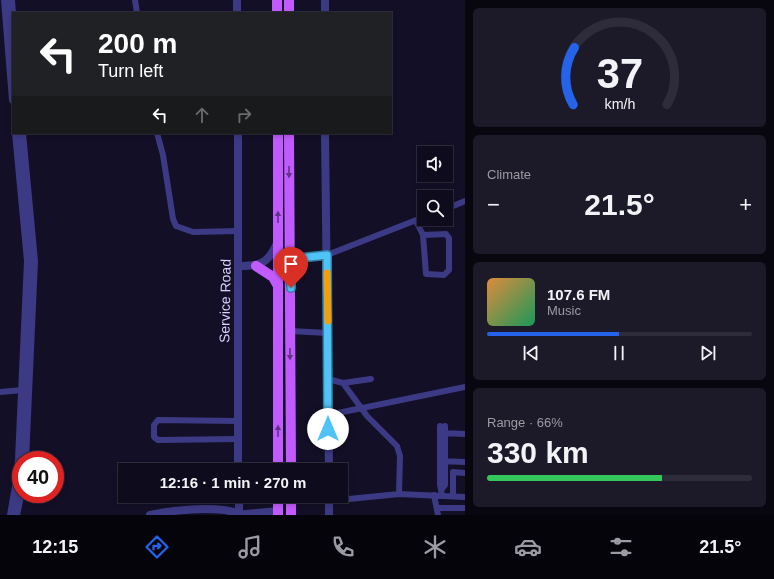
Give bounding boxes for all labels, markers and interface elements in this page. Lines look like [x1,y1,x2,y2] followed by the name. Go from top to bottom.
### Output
[32,28,84,80] icon: left
[98,28,177,59] text: 200 m
[596,50,643,97] text: 37
[98,61,163,81] text: Turn left
[604,96,635,112] text: km/h
[149,104,171,126] icon: left
[191,104,213,126] icon: ahead
[233,104,255,126] icon: right
[417,146,453,226] map controls
[417,146,453,182] button: sound
[286,166,292,179] one-way arrow
[487,167,531,182] text: Climate
[584,188,655,221] text: 21.5°
[417,190,453,226] button: search
[487,192,500,217] text: −
[739,192,752,217] text: +
[275,210,281,223] one-way arrow
[274,247,308,288] pin
[280,253,302,275] icon: arrive
[216,259,234,343] street label: Service Road
[547,286,610,303] text: 107.6 FM
[547,303,581,318] text: Music
[520,342,542,364] icon: previous
[608,342,630,364] icon: pause
[697,342,719,364] icon: next
[287,348,293,361] one-way arrow
[307,408,349,450] position arrow
[487,415,563,430] text: Range · 66%
[275,424,281,437] one-way arrow
[487,436,589,469] text: 330 km
[12,451,64,503] speed limit sign: 40
[160,474,306,491] text: 12:16 · 1 min · 270 m
[143,533,171,561] icon: directions
[236,533,264,561] icon: music
[329,533,357,561] icon: phone
[421,533,449,561] icon: climate
[514,533,542,561] icon: car
[607,533,635,561] icon: filters
[32,537,78,557] text: 12:15
[699,537,742,557] text: 21.5°

